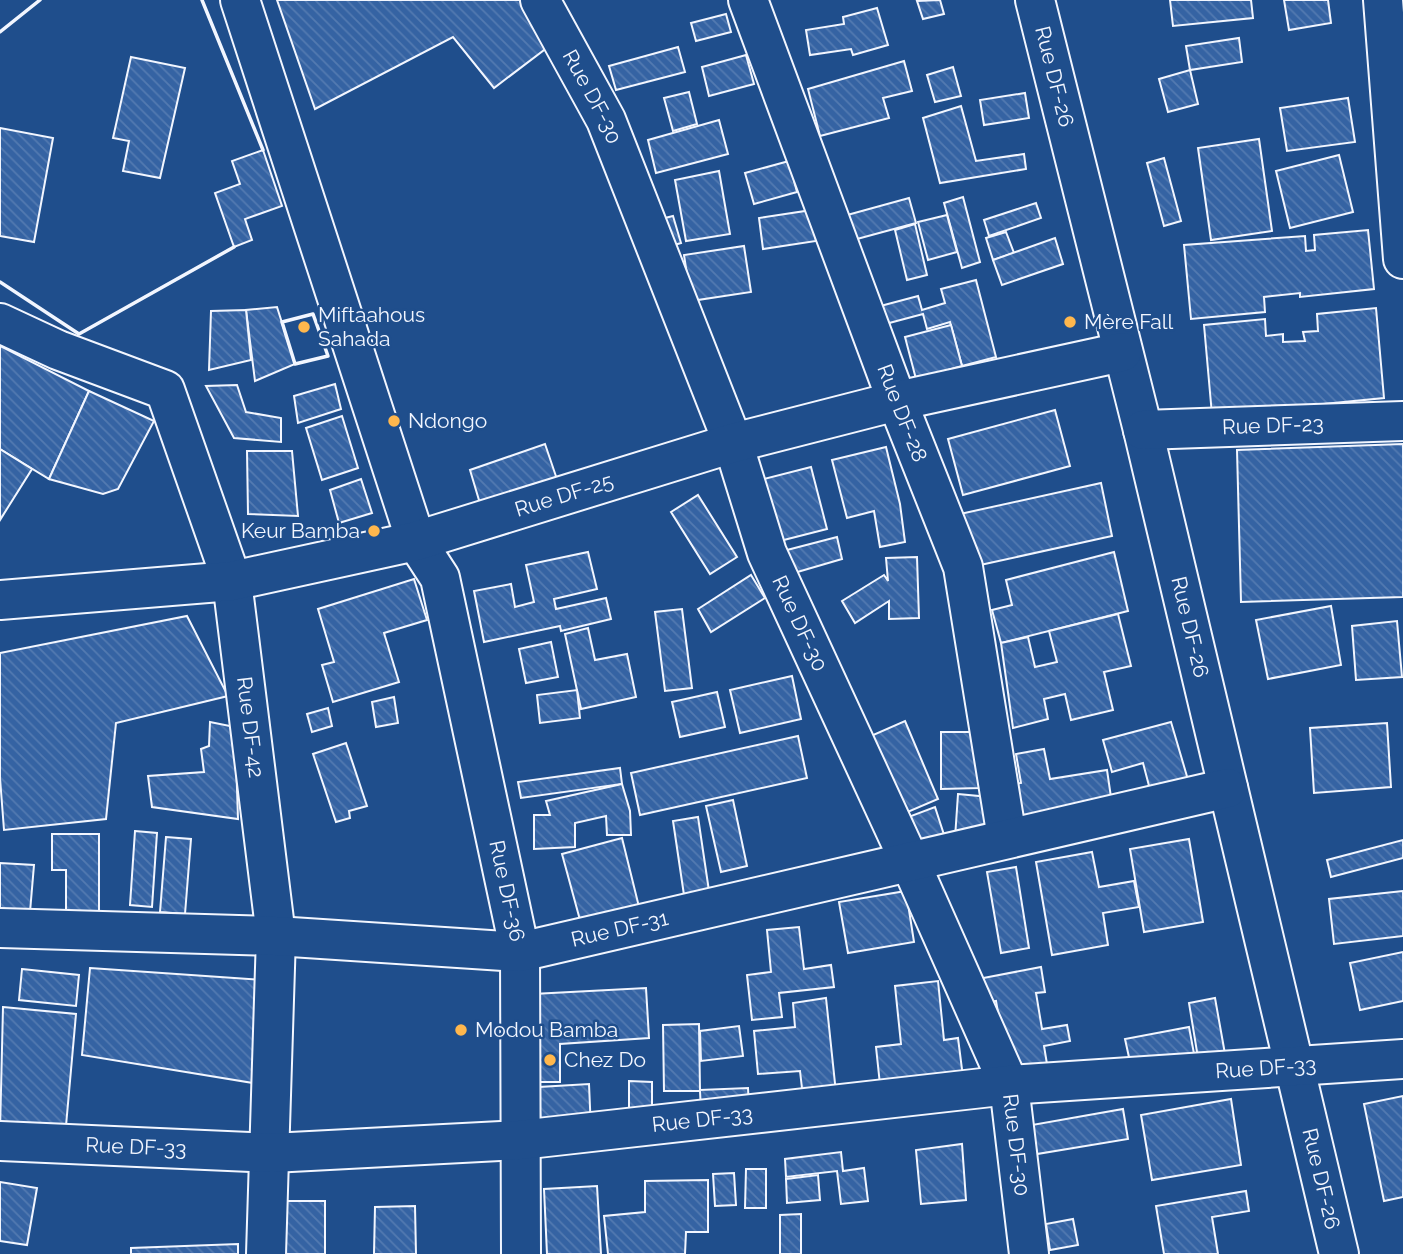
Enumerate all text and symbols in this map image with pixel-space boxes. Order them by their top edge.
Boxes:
street label: Rue DF-26 [1030,23,1079,130]
street label: Rue DF-30 [558,45,627,147]
place label: Miftaahous Sahada [318,302,425,351]
place label: Mère Fall [1084,309,1173,334]
marker: Mère Fall [1062,314,1078,330]
marker: Miftaahous Sahada [296,319,312,335]
street label: Rue DF-28 [872,361,933,466]
place label: Ndongo [408,408,487,433]
street label: Rue DF-23 [1222,411,1324,439]
marker: Ndongo [386,413,402,429]
street label: Rue DF-25 [511,468,616,522]
place label: Keur Bamba [241,518,360,543]
marker: Keur Bamba [366,523,382,539]
street label: Rue DF-30 [767,571,833,675]
street label: Rue DF-26 [1166,574,1214,680]
street label: Rue DF-42 [232,675,269,779]
street label: Rue DF-36 [484,838,530,944]
street label: Rue DF-31 [569,905,671,952]
place label: Modou Bamba [475,1017,618,1042]
marker: Modou Bamba [453,1022,469,1038]
place label: Chez Do [564,1047,646,1072]
marker: Chez Do [542,1052,558,1068]
street label: Rue DF-33 [1214,1052,1317,1083]
street label: Rue DF-30 [998,1092,1035,1197]
street label: Rue DF-33 [650,1101,754,1137]
street label: Rue DF-26 [1297,1126,1346,1232]
street label: Rue DF-33 [85,1132,187,1161]

